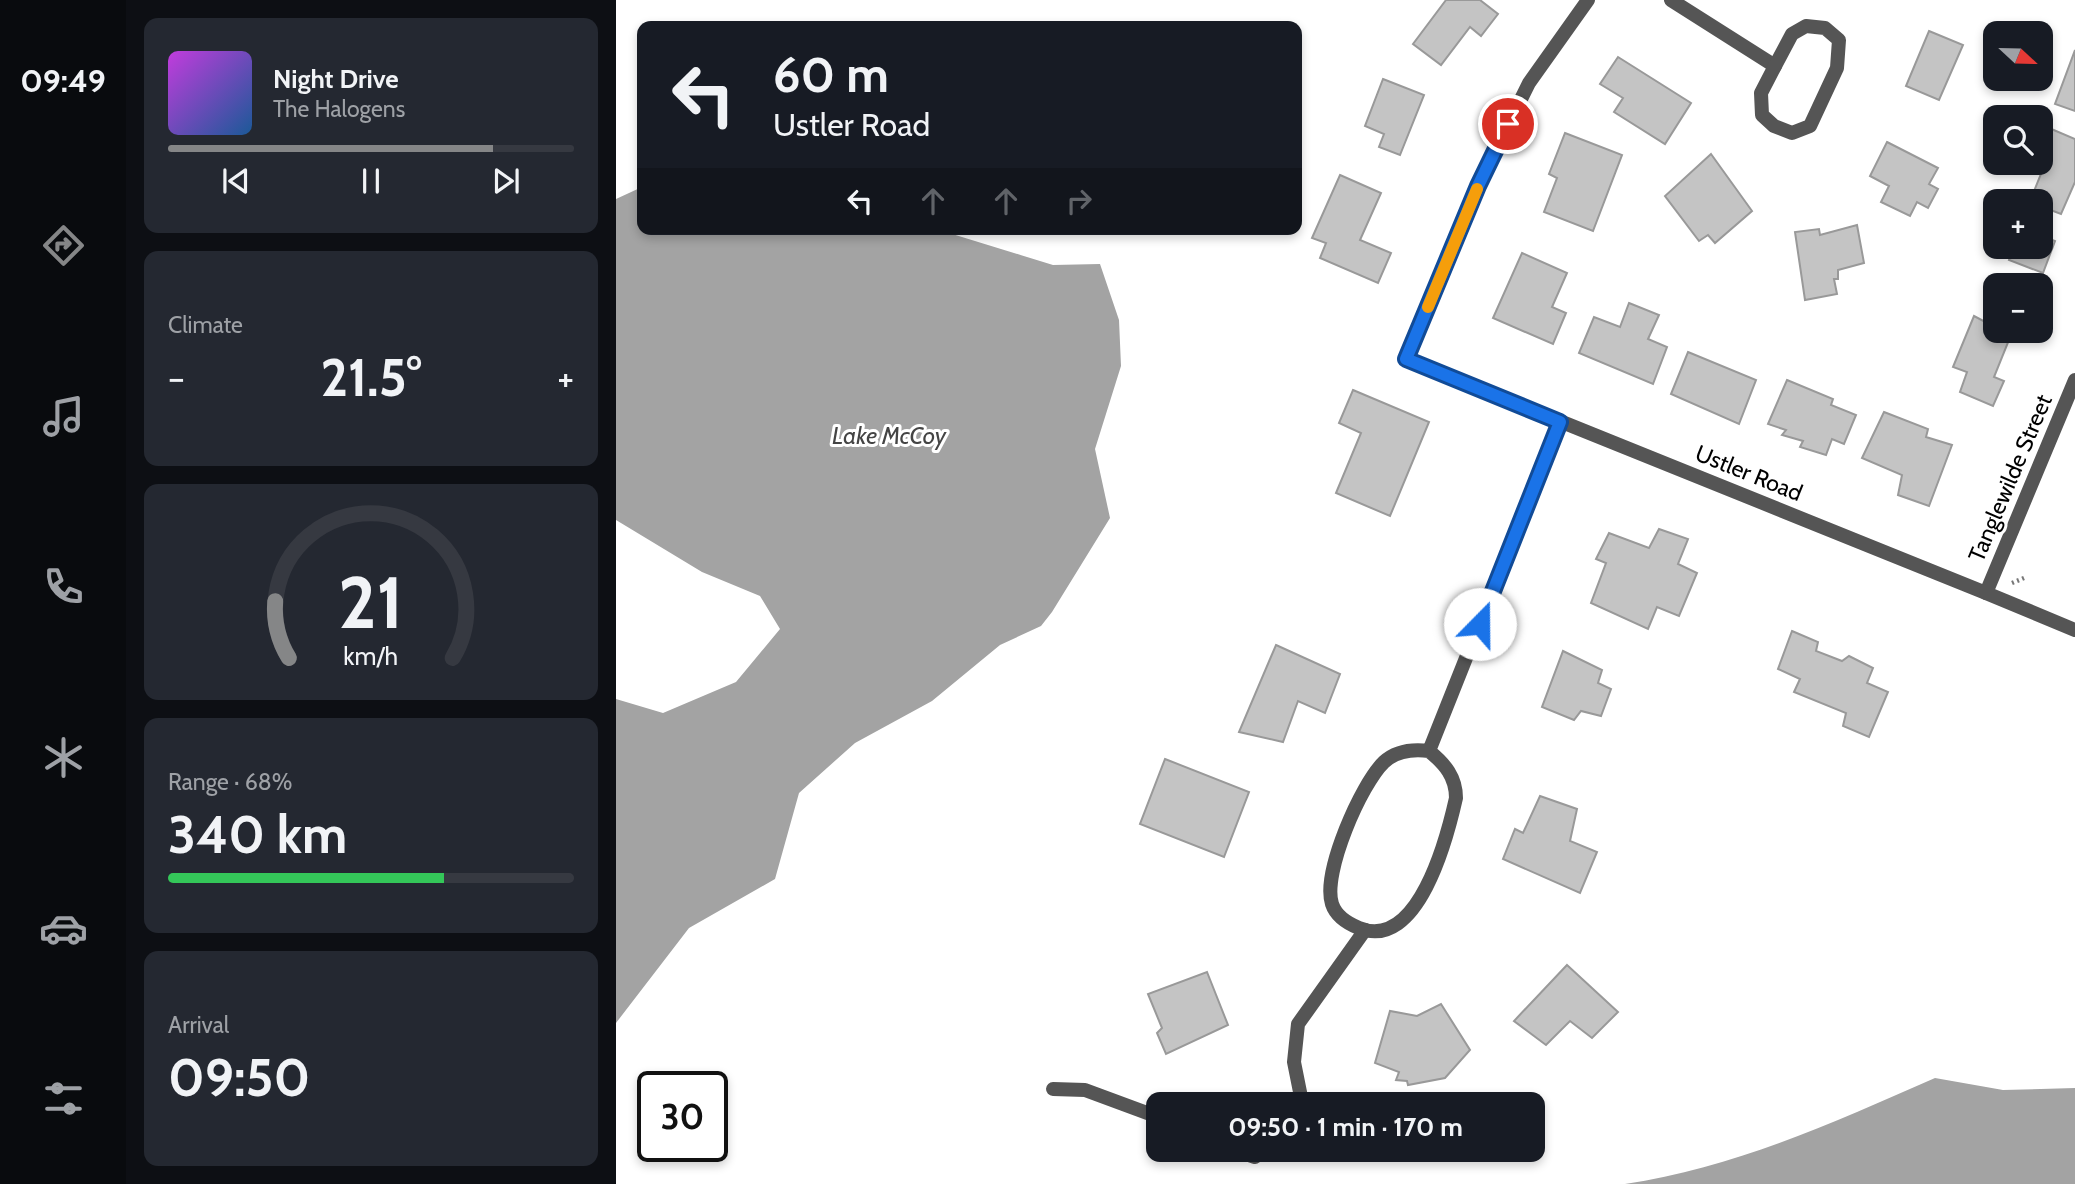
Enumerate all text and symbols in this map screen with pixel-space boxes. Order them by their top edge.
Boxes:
north arrow [1983,21,2053,91]
map controls [1983,21,2053,343]
text: 60 m [773,45,889,104]
icon: left [658,49,749,140]
text: 09:49 [20,61,106,100]
text: Night Drive [273,63,399,95]
pin [1478,94,1538,154]
text: The Halogens [273,95,405,123]
text: Ustler Road [773,105,930,144]
icon: arrive [1489,105,1527,143]
button: search [1983,105,2053,175]
icon: previous [217,162,255,200]
icon: pause [352,162,390,200]
icon: next [487,162,525,200]
icon: left [841,182,879,220]
icon: ahead [914,182,952,220]
icon: ahead [987,182,1025,220]
icon: right [1060,182,1098,220]
button: + [1983,189,2053,259]
icon: directions [39,221,88,270]
button: − [1983,273,2053,343]
text: Climate [168,311,243,339]
text: 21.5° [320,346,422,409]
text: − [168,354,185,401]
text: + [557,354,574,401]
street label: Tanglewilde Street [1962,390,2058,566]
icon: music [39,392,88,441]
water label: Lake McCoy [832,421,947,450]
street label: Ustler Road [1691,439,1807,507]
text: 21 [338,558,404,646]
icon: phone [39,562,88,611]
position arrow [1443,587,1517,661]
text: km/h [344,641,398,671]
icon: climate [39,733,88,782]
text: Range · 68% [168,768,292,796]
text: 340 km [168,803,347,866]
icon: car [39,904,88,953]
text: Arrival [168,1011,229,1039]
text: 09:50 [168,1046,310,1109]
speed limit sign: 30 [637,1071,728,1162]
icon: filters [39,1074,88,1123]
text: 09:50 · 1 min · 170 m [1228,1111,1463,1143]

